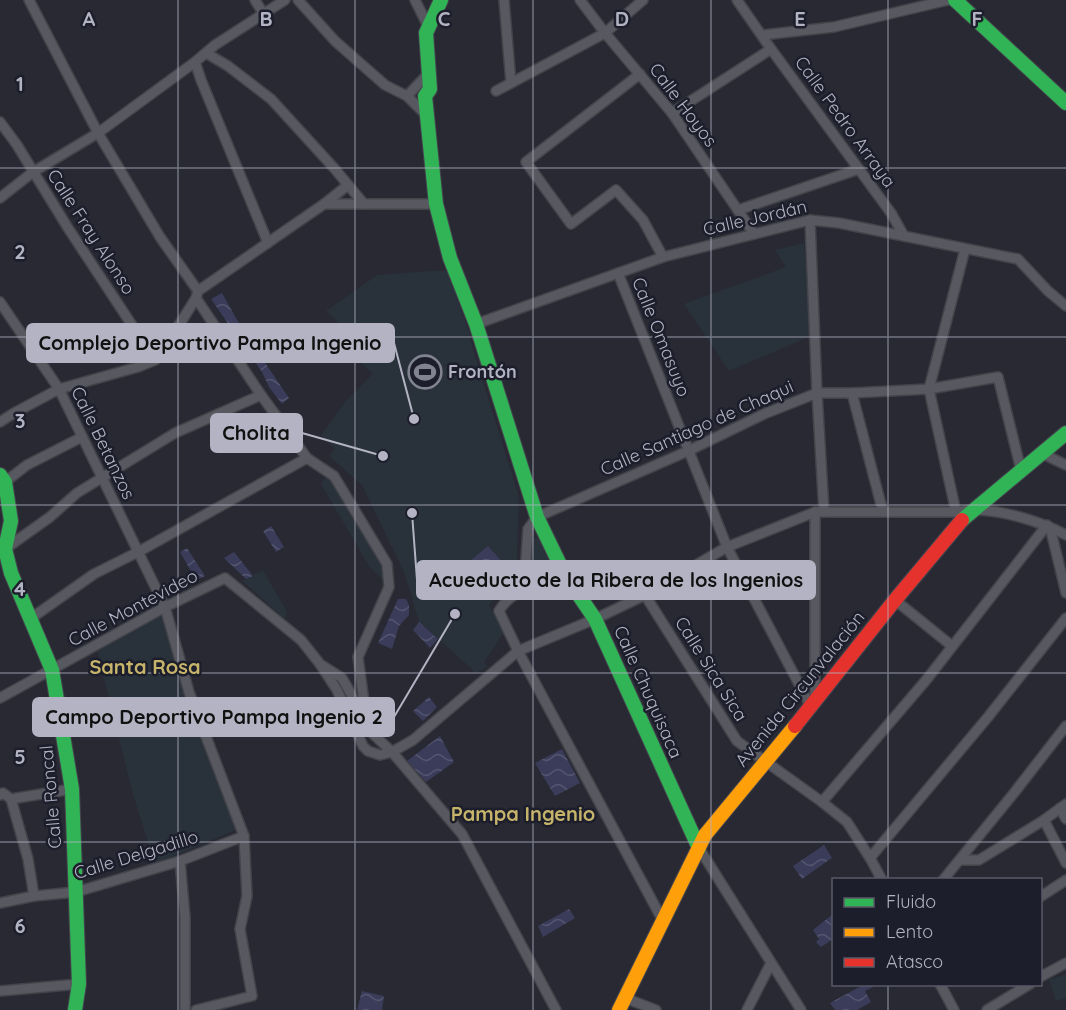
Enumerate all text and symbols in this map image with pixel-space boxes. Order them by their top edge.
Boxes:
text: A [83,6,96,31]
text: B [259,6,273,31]
text: C [438,6,451,31]
text: D [615,6,629,31]
text: E [794,6,806,31]
text: F [971,6,983,31]
street label: Calle Pedro Arraya [790,51,901,192]
street label: Calle Hoyos [644,58,722,151]
text: 1 [16,71,24,96]
street label: Calle Fray Alonso [42,165,141,299]
street label: Calle Jordán [701,194,809,241]
text: 2 [14,239,26,264]
street label: Calle Omasuyo [627,274,696,400]
callout: Complejo Deportivo Pampa Ingenio [27,324,394,362]
text: Complejo Deportivo Pampa Ingenio [38,330,382,355]
sports icon: Frontón [407,354,443,390]
place label: Frontón [448,360,517,383]
street label: Calle Santiago de Chaqui [597,375,797,480]
street label: Calle Betanzos [66,383,141,503]
text: 3 [15,408,25,433]
callout: Cholita [211,414,302,452]
text: Cholita [222,420,290,445]
callout: Acueducto de la Ribera de los Ingenios [417,561,815,599]
street label: Calle Montevideo [64,564,201,651]
text: Acueducto de la Ribera de los Ingenios [429,567,803,592]
text: 4 [14,576,26,601]
street label: Avenida Circunvalación [730,606,869,771]
street label: Calle Sica Sica [670,612,753,725]
street label: Calle Chuquisaca [609,622,688,762]
district label: Santa Rosa [89,654,201,679]
callout: Campo Deportivo Pampa Ingenio 2 [33,698,394,736]
text: Campo Deportivo Pampa Ingenio 2 [45,704,383,729]
text: 5 [14,744,26,769]
street label: Calle Roncal [35,745,66,850]
district label: Pampa Ingenio [451,801,595,826]
street label: Calle Delgadillo [71,825,201,884]
legend [832,878,1042,986]
text: Fluido [886,890,936,913]
text: 6 [14,913,26,938]
text: Lento [886,920,933,943]
text: Atasco [886,950,943,973]

